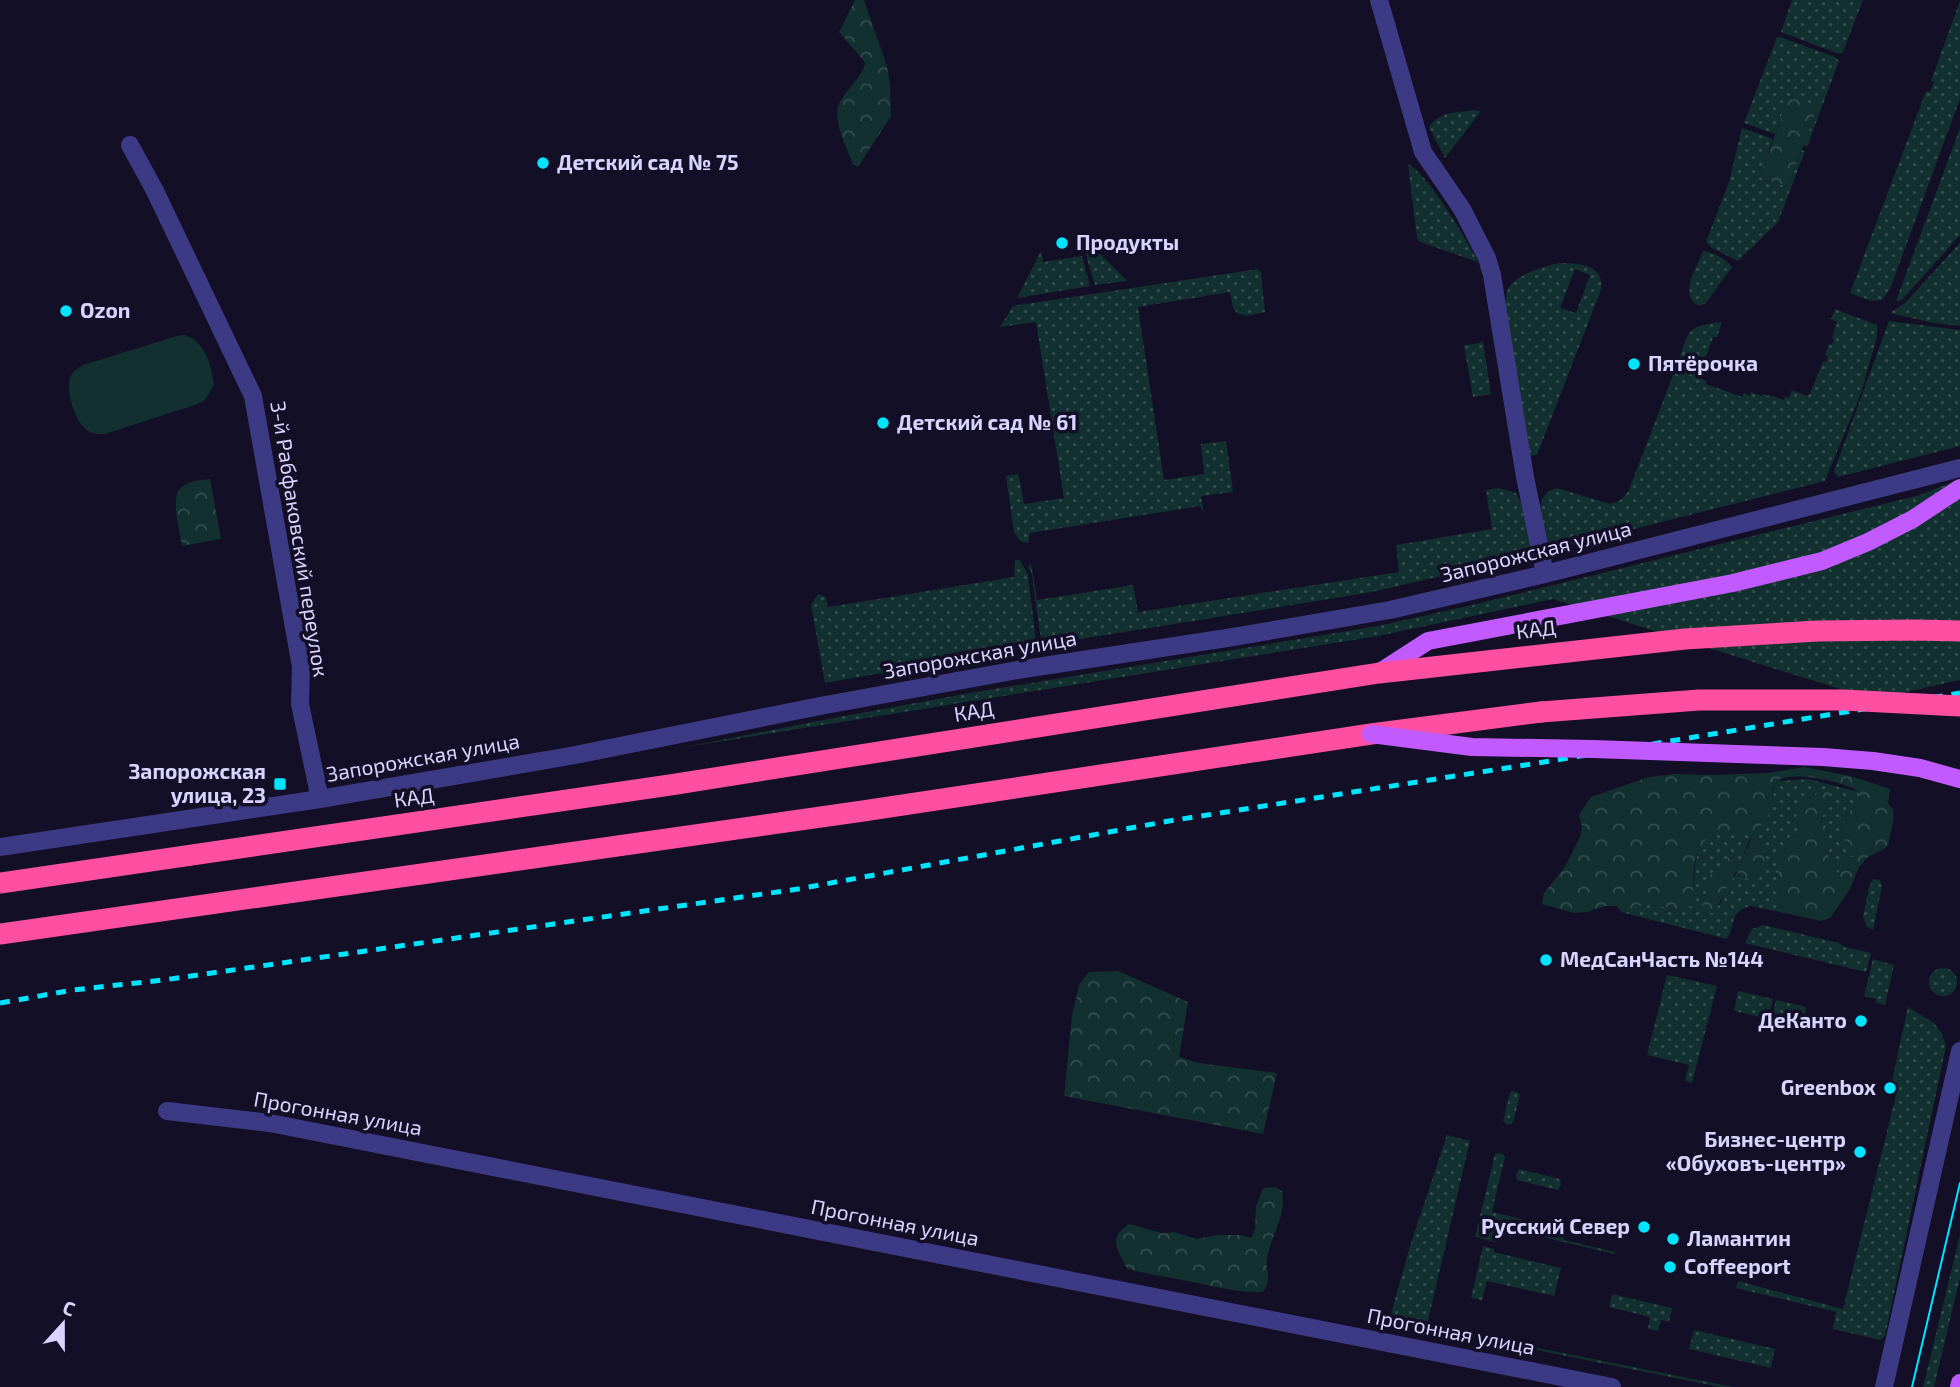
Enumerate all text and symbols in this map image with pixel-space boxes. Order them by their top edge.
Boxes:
place label: Детский сад № 75 [557,149,739,174]
marker: Детский сад № 75 [535,155,551,171]
place label: Продукты [1076,229,1179,254]
marker: Продукты [1054,235,1070,251]
place label: Ozon [80,297,130,322]
marker: Ozon [58,303,74,319]
place label: Пятёрочка [1648,350,1758,375]
marker: Пятёрочка [1626,356,1642,372]
street label: 3-й Рабфаковский переулок [265,399,335,679]
place label: Детский сад № 61 [897,409,1077,434]
marker: Детский сад № 61 [875,415,891,431]
street label: Запорожская улица [1438,515,1634,587]
street label: КАД [1514,614,1557,643]
street label: Запорожская улица [881,624,1078,684]
street label: КАД [952,695,996,726]
street label: Запорожская улица [324,727,521,787]
place label: Запорожская улица, 23 [128,758,266,807]
marker: Запорожская улица, 23 [272,776,288,792]
street label: КАД [392,781,435,812]
place label: МедСанЧасть №144 [1560,946,1764,971]
marker: МедСанЧасть №144 [1538,952,1554,968]
place label: ДеКанто [1758,1007,1847,1032]
marker: ДеКанто [1853,1013,1869,1029]
place label: Greenbox [1781,1074,1876,1099]
marker: Greenbox [1882,1080,1898,1096]
street label: Прогонная улица [252,1085,424,1141]
place label: Бизнес-центр «Обуховъ-центр» [1666,1126,1846,1175]
marker: Бизнес-центр «Обуховъ-центр» [1852,1144,1868,1160]
street label: Прогонная улица [809,1193,981,1251]
place label: Русский Cевер [1481,1213,1630,1238]
marker: Русский Cевер [1636,1219,1652,1235]
place label: Ламантин [1687,1225,1791,1250]
marker: Ламантин [1665,1231,1681,1247]
place label: Coffeeport [1684,1253,1791,1278]
marker: Coffeeport [1662,1259,1678,1275]
north arrow [28,1289,98,1359]
text: С [60,1295,79,1320]
street label: Прогонная улица [1365,1302,1537,1360]

